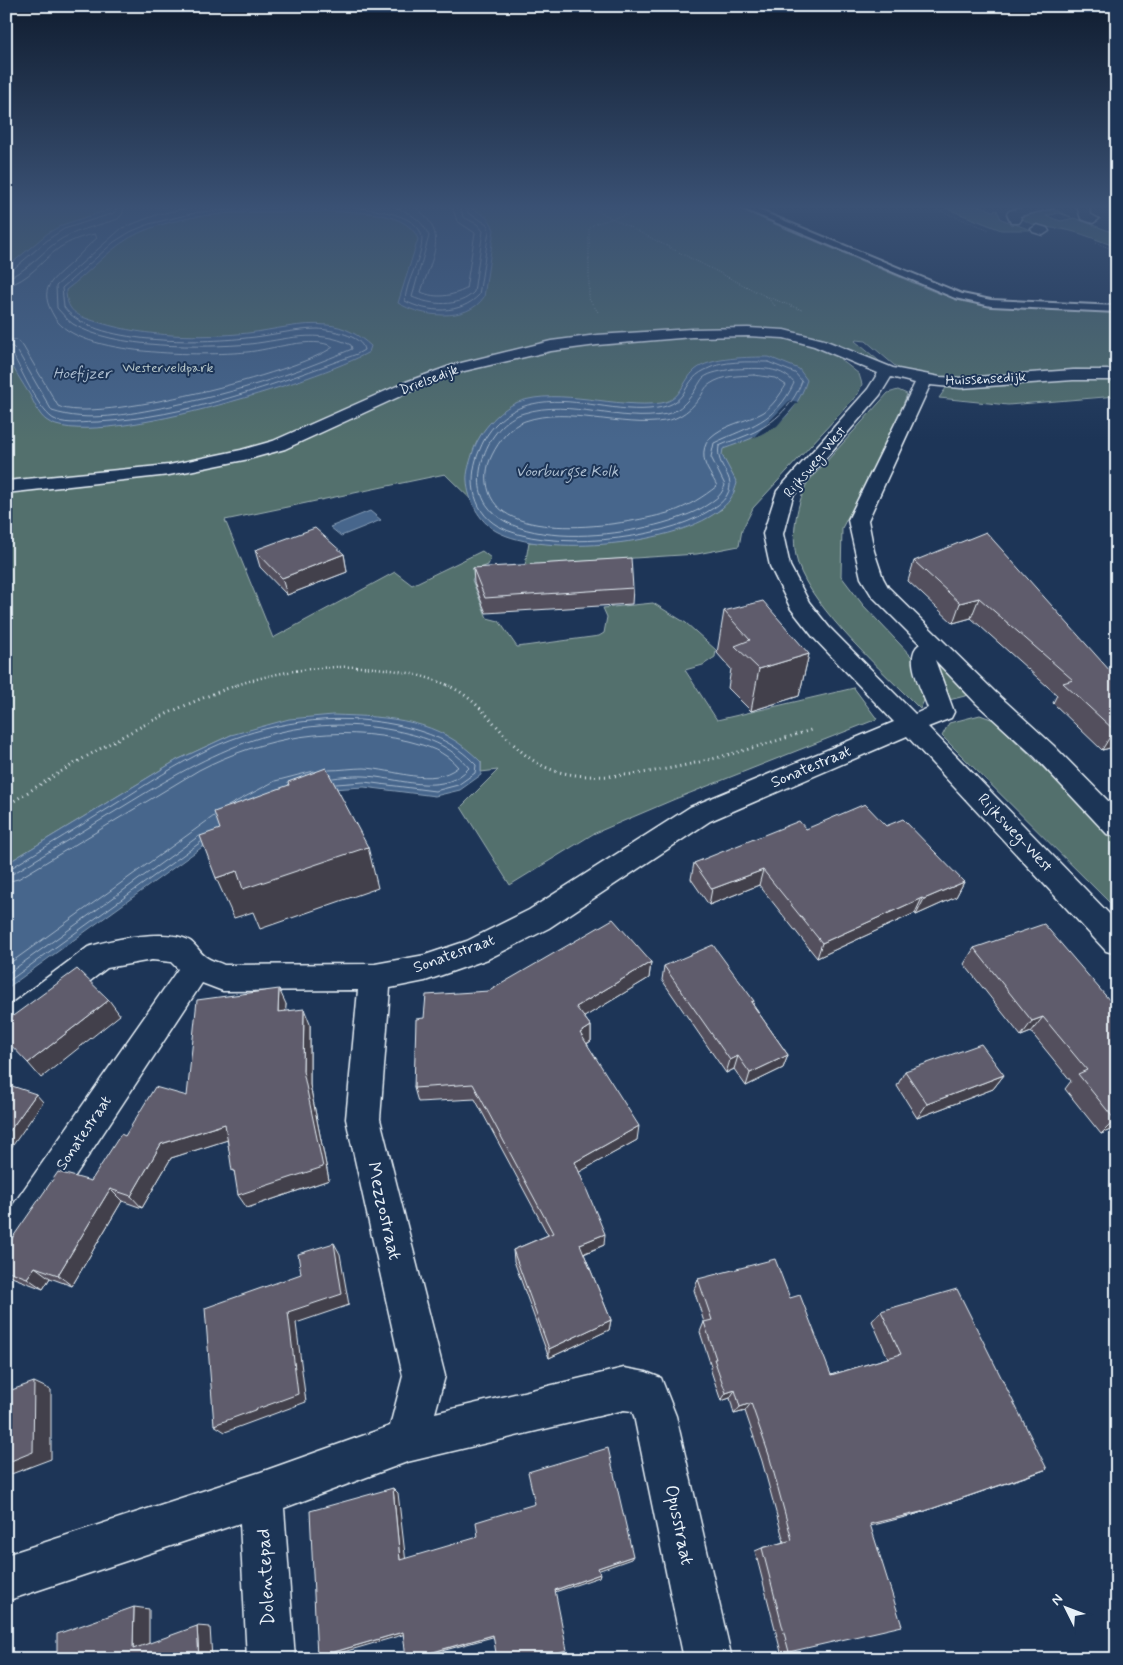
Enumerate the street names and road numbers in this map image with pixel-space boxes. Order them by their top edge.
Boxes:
street label: Drielsedijk [397,361,461,399]
street label: Huissensedijk [945,368,1027,390]
street label: Rijksweg-West [780,422,851,502]
street label: Sonatestraat [768,741,854,793]
street label: Rijksweg-West [972,789,1057,878]
street label: Sonatestraat [410,930,498,978]
street label: Sonatestraat [51,1092,117,1174]
street label: Mezzostraat [361,1159,407,1263]
street label: Opusstraat [658,1483,700,1567]
street label: Dolentepad [251,1528,281,1626]

